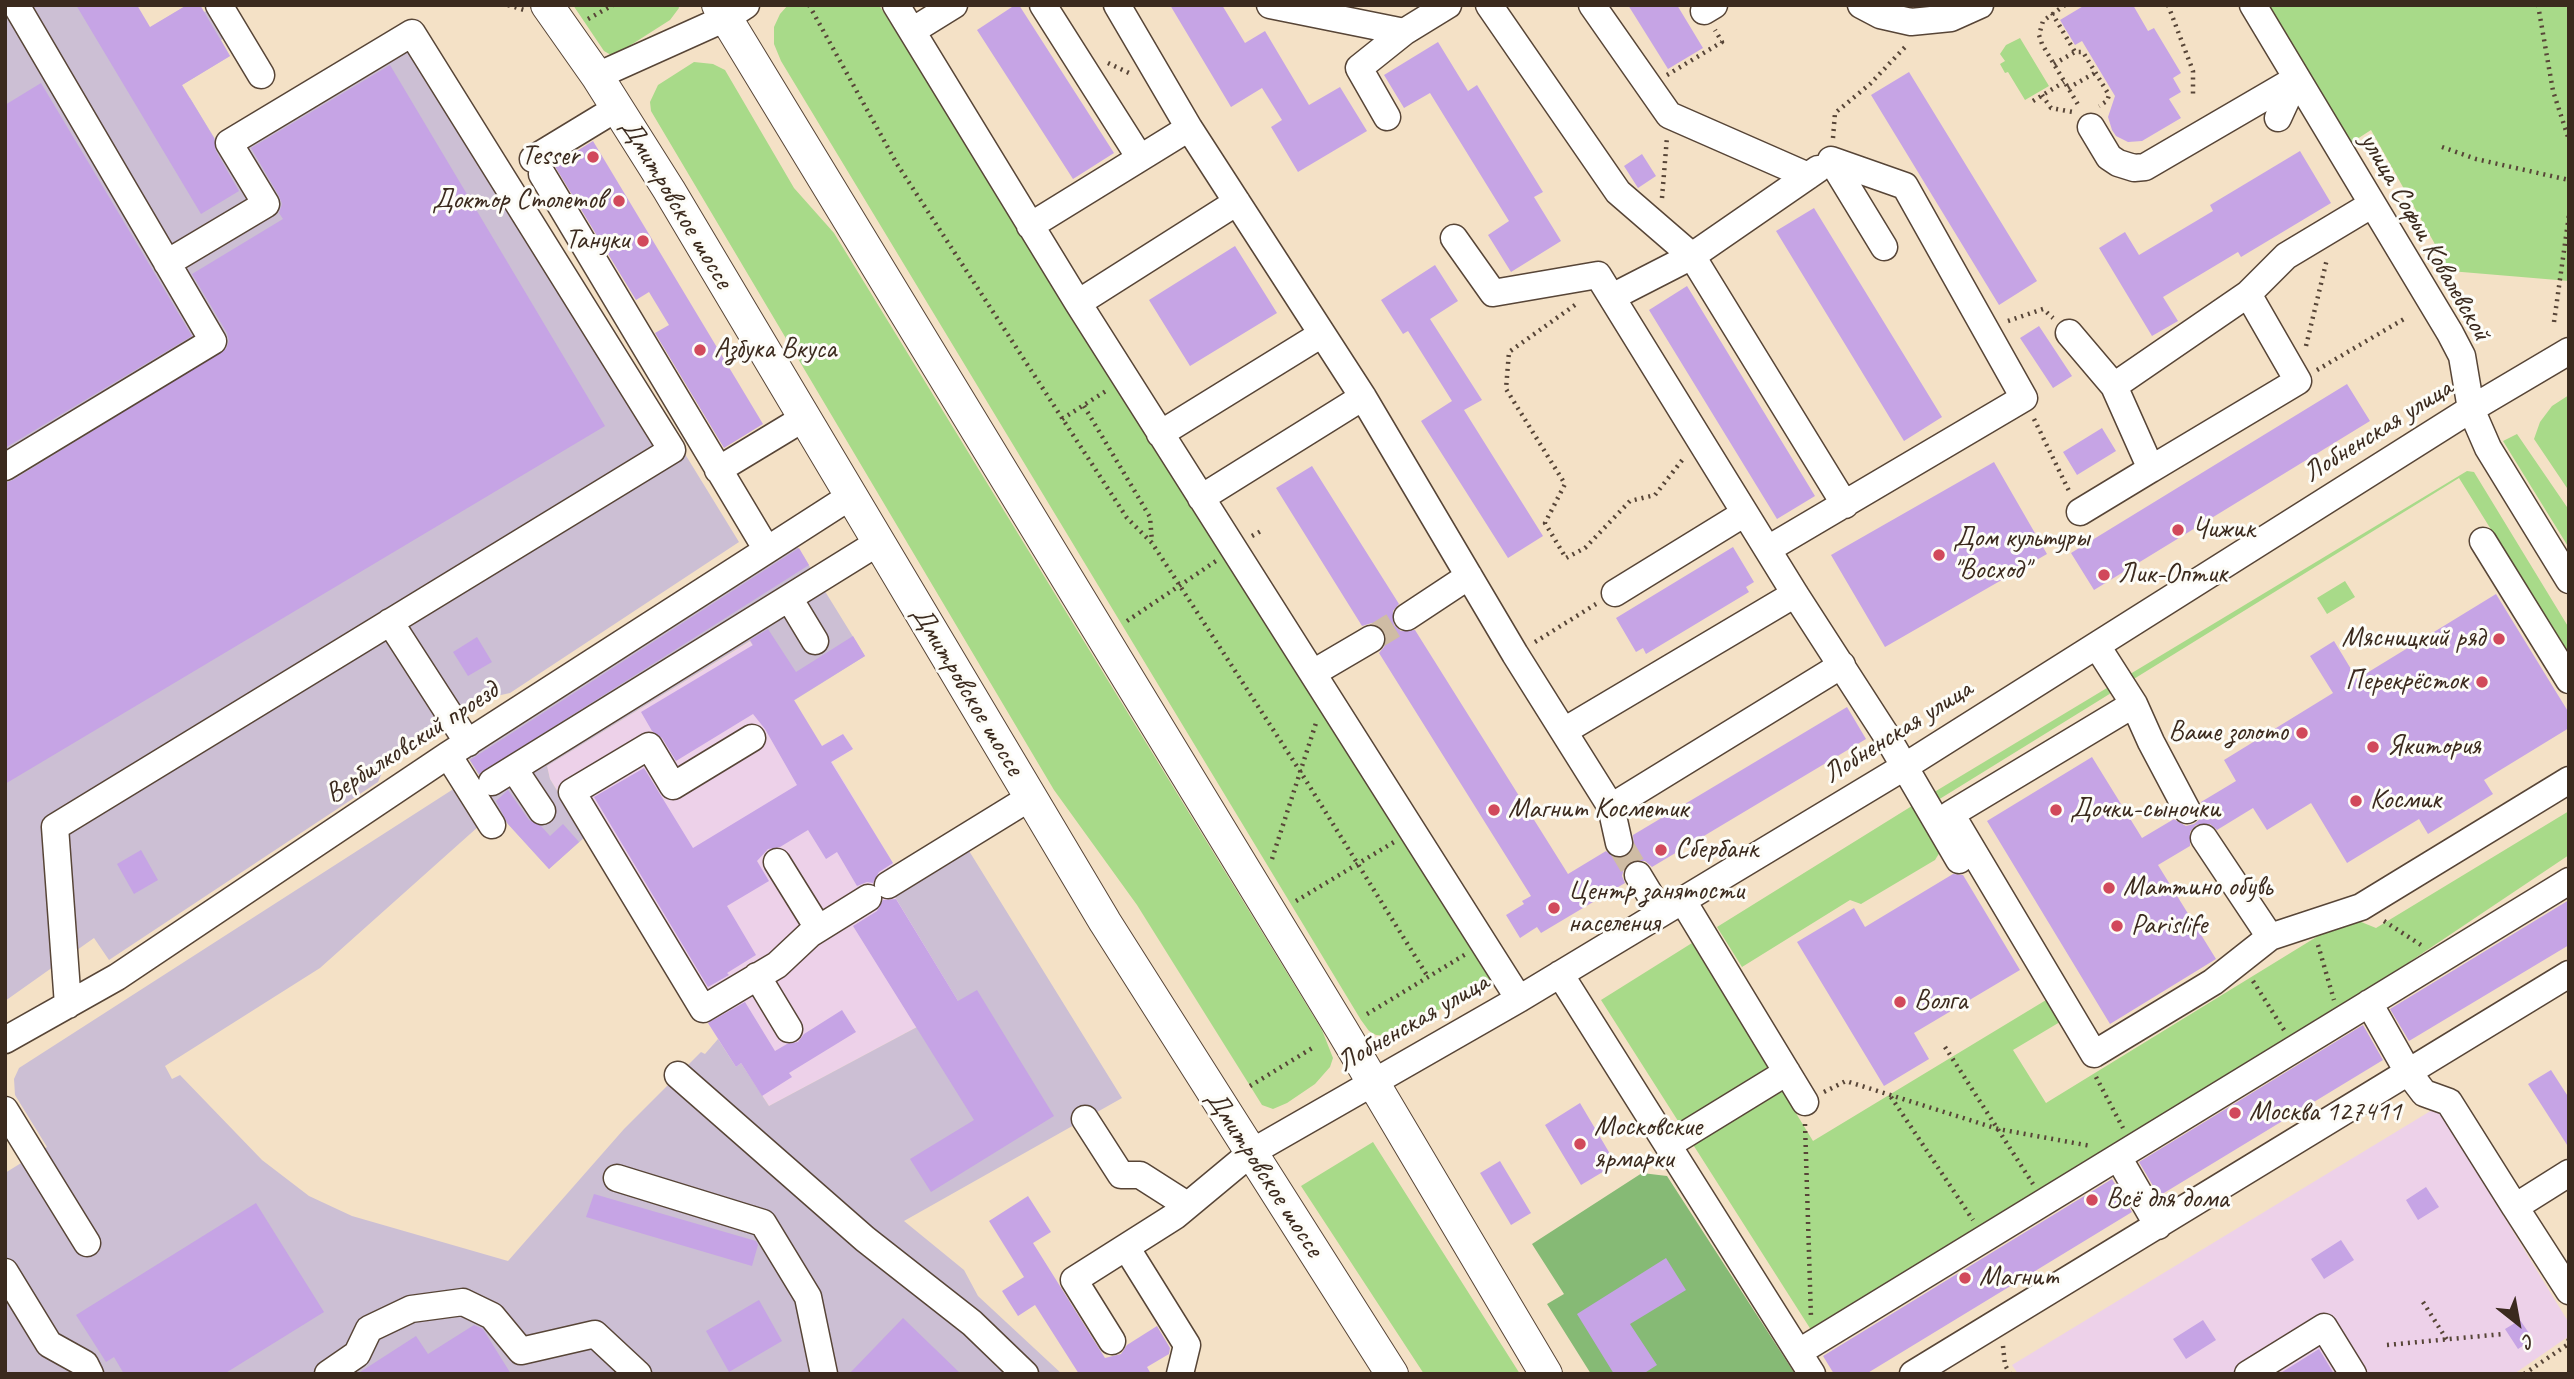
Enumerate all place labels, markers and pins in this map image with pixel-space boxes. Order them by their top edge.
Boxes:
place label: Tesser [521,140,579,174]
marker: Tesser [585,149,601,165]
place label: Доктор Столетов [432,184,605,218]
marker: Доктор Столетов [611,193,627,209]
place label: Тануки [565,224,629,258]
marker: Тануки [635,233,651,249]
place label: Азбука Вкуса [714,333,836,367]
marker: Азбука Вкуса [692,342,708,358]
place label: Чижик [2192,513,2255,547]
place label: Дом культуры "Восход" [1953,522,2089,588]
marker: Чижик [2170,522,2186,538]
marker: Дом культуры "Восход" [1931,547,1947,563]
place label: Лик-Оптик [2118,558,2227,592]
marker: Лик-Оптик [2096,567,2112,583]
place label: Мясницкий ряд [2341,622,2485,656]
marker: Мясницкий ряд [2491,631,2507,647]
place label: Перекрёсток [2345,665,2468,699]
marker: Перекрёсток [2474,674,2490,690]
place label: Ваше золото [2169,716,2288,750]
marker: Ваше золото [2294,725,2310,741]
place label: Якитория [2387,730,2481,764]
marker: Якитория [2365,739,2381,755]
place label: Космик [2370,784,2441,818]
place label: Магнит Косметик [1508,793,1688,827]
place label: Дочки-сыночки [2070,793,2220,827]
marker: Космик [2348,793,2364,809]
marker: Магнит Косметик [1486,802,1502,818]
marker: Дочки-сыночки [2048,802,2064,818]
place label: Сбербанк [1675,833,1758,867]
marker: Сбербанк [1653,842,1669,858]
place label: Маттино обувь [2123,871,2272,905]
place label: Центр занятости населения [1568,875,1744,941]
marker: Маттино обувь [2101,880,2117,896]
marker: Центр занятости населения [1546,900,1562,916]
place label: Parislife [2131,909,2207,943]
marker: Parislife [2109,918,2125,934]
place label: Волга [1914,985,1967,1019]
marker: Волга [1892,994,1908,1010]
place label: Москва 127411 [2249,1096,2401,1130]
marker: Москва 127411 [2227,1105,2243,1121]
place label: Московские ярмарки [1594,1111,1702,1177]
marker: Московские ярмарки [1572,1136,1588,1152]
place label: Всё для дома [2106,1183,2229,1217]
marker: Всё для дома [2084,1192,2100,1208]
place label: Магнит [1979,1261,2059,1295]
marker: Магнит [1957,1270,1973,1286]

